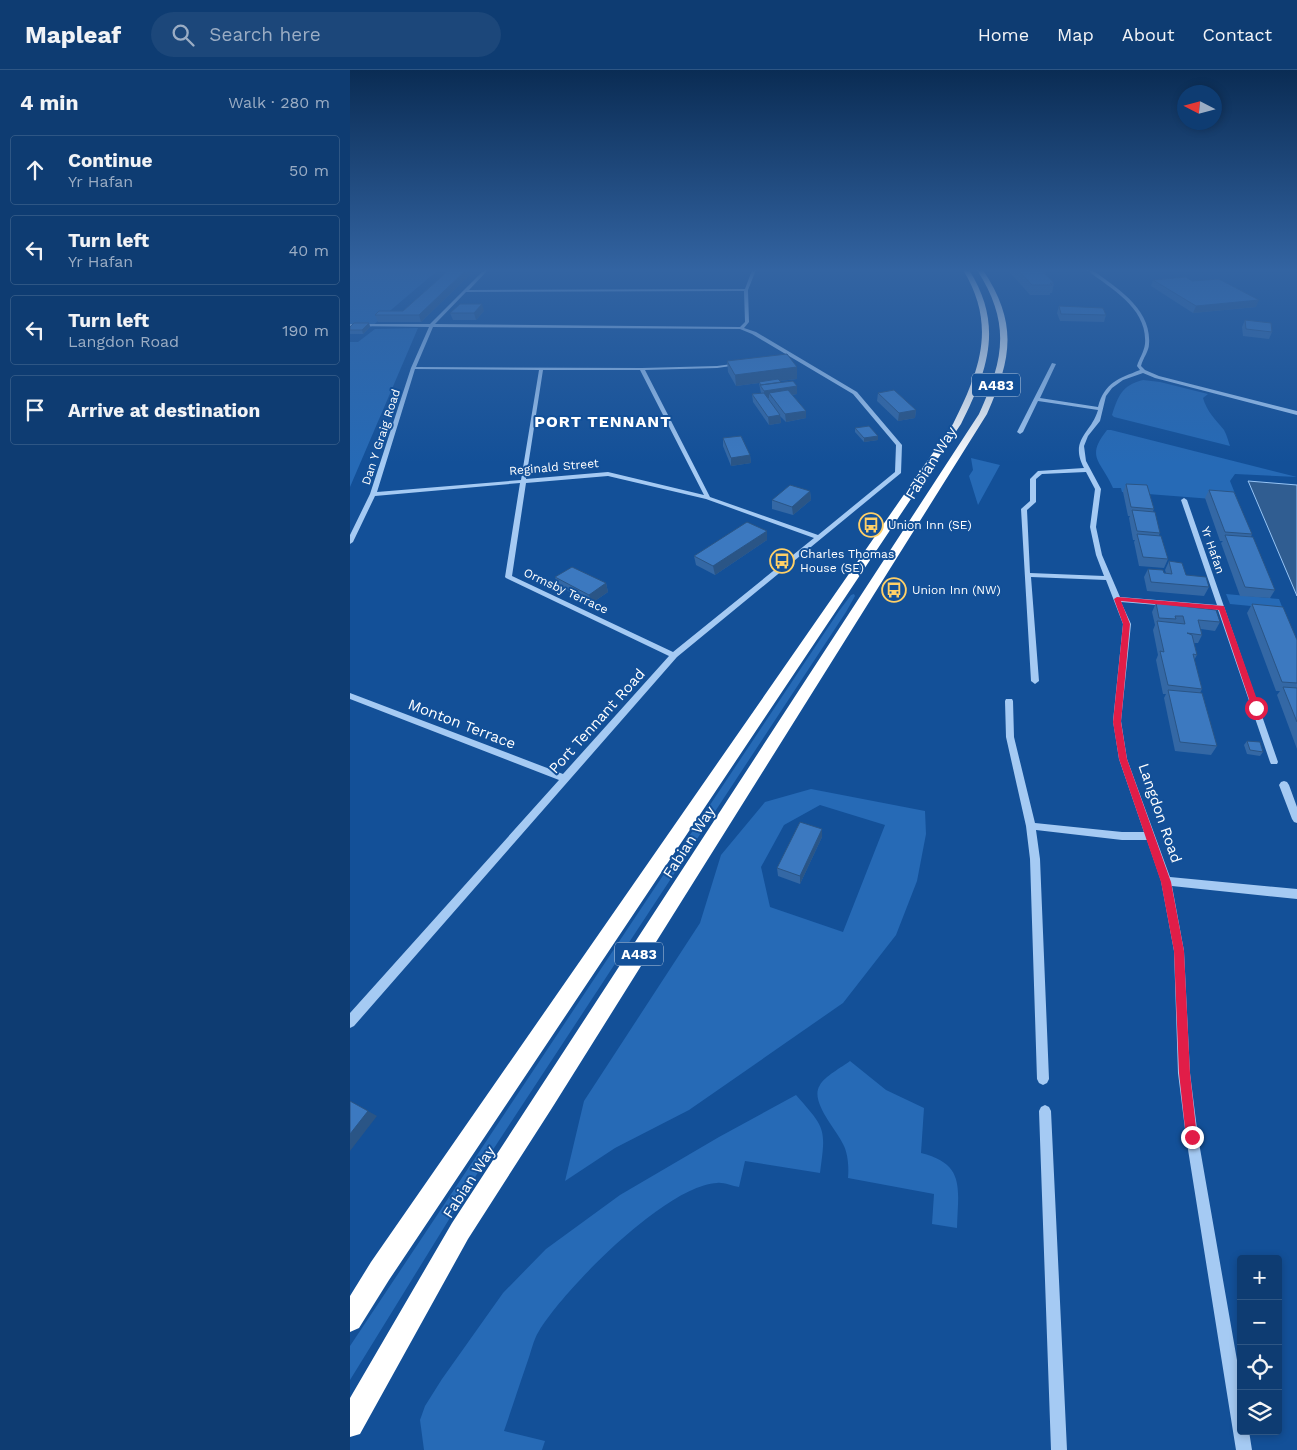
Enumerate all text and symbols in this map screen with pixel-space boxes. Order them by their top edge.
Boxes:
search box [151,12,501,57]
text: Mapleaf [25,21,121,49]
icon: search [169,21,197,49]
text: Search here [209,23,321,46]
text: Home [978,24,1029,45]
text: Map [1057,24,1094,45]
text: About [1122,24,1174,45]
text: Contact [1202,24,1272,45]
north arrow [1177,85,1222,130]
text: 4 min [20,90,78,115]
text: Walk · 280 m [228,93,330,112]
text: Continue [68,149,152,172]
icon: ahead [21,156,49,184]
text: 50 m [289,161,329,180]
text: Yr Hafan [68,172,133,191]
text: Turn left [68,229,149,252]
icon: left [21,236,49,264]
text: 40 m [289,241,329,260]
text: Yr Hafan [68,252,133,271]
text: Turn left [68,309,149,332]
icon: left [21,316,49,344]
text: 190 m [282,321,329,340]
text: Langdon Road [68,332,179,351]
road number: A483 [972,374,1020,396]
street label: Dan Y Graig Road [359,387,403,487]
icon: arrive [21,396,49,424]
text: Arrive at destination [68,399,260,422]
district label: PORT TENNANT [534,412,672,431]
street label: Fabian Way [902,423,961,503]
street label: Reginald Street [509,456,599,478]
bus stop icon: Union Inn (SE) [858,512,884,538]
place label: Union Inn (SE) [888,518,972,532]
street label: Yr Hafan [1198,525,1228,575]
place label: Charles Thomas House (SE) [800,547,894,575]
bus stop icon: Charles Thomas House (SE) [769,548,795,574]
street label: Ormsby Terrace [522,565,610,617]
bus stop icon: Union Inn (NW) [881,577,907,603]
place label: Union Inn (NW) [912,583,1001,597]
street label: Port Tennant Road [545,665,649,777]
street label: Monton Terrace [406,695,518,753]
route start [1245,697,1268,720]
street label: Langdon Road [1135,761,1185,865]
street label: Fabian Way [659,802,719,881]
road number: A483 [615,942,663,966]
route end [1181,1126,1204,1149]
street label: Fabian Way [439,1142,499,1221]
map controls [1237,1255,1282,1435]
button: + [1237,1255,1282,1300]
button: − [1237,1300,1282,1345]
button: locate [1237,1345,1282,1390]
button: layers [1237,1390,1282,1435]

